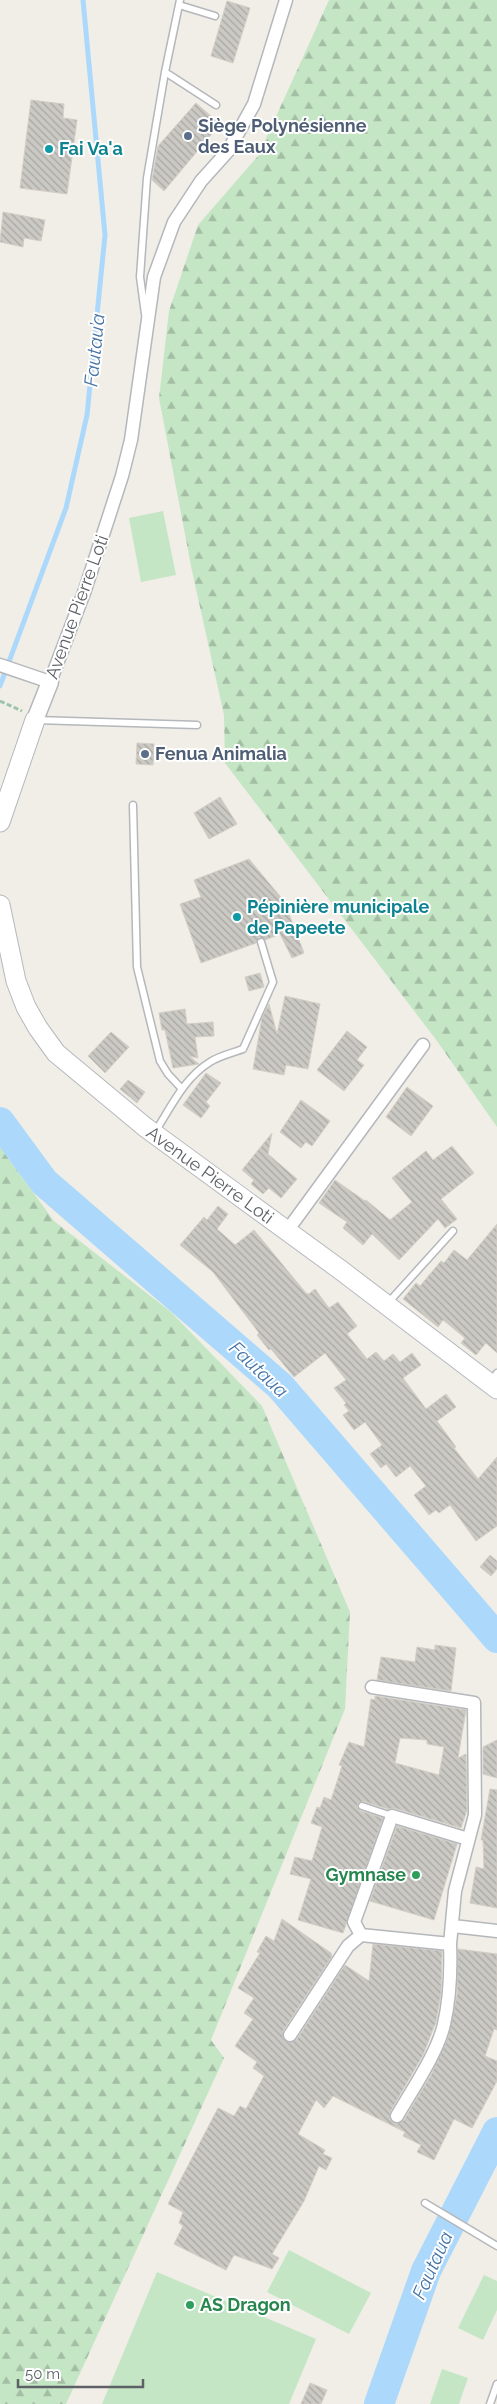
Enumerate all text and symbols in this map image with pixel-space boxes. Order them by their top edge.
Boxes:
place label: Siège Polynésienne des Eaux [198,115,367,157]
marker: Siège Polynésienne des Eaux [182,130,194,142]
place label: Fai Va'a [59,138,123,159]
marker: Fai Va'a [43,143,55,155]
water label: Fautau’a [79,312,109,388]
street label: Avenue Pierre Loti [41,532,112,682]
place label: Fenua Animalia [155,743,287,764]
marker: Fenua Animalia [139,748,151,760]
place label: Pépinière municipale de Papeete [247,896,430,938]
marker: Pépinière municipale de Papeete [231,911,243,923]
street label: Avenue Pierre Loti [143,1121,278,1228]
water label: Fautaua [225,1336,293,1402]
place label: Gymnase [326,1864,406,1885]
marker: Gymnase [410,1869,422,1881]
water label: Fautaua [407,2228,457,2302]
place label: AS Dragon [200,2294,291,2315]
marker: AS Dragon [184,2299,196,2311]
scale bar [18,2356,142,2388]
text: 50 m [25,2365,60,2383]

